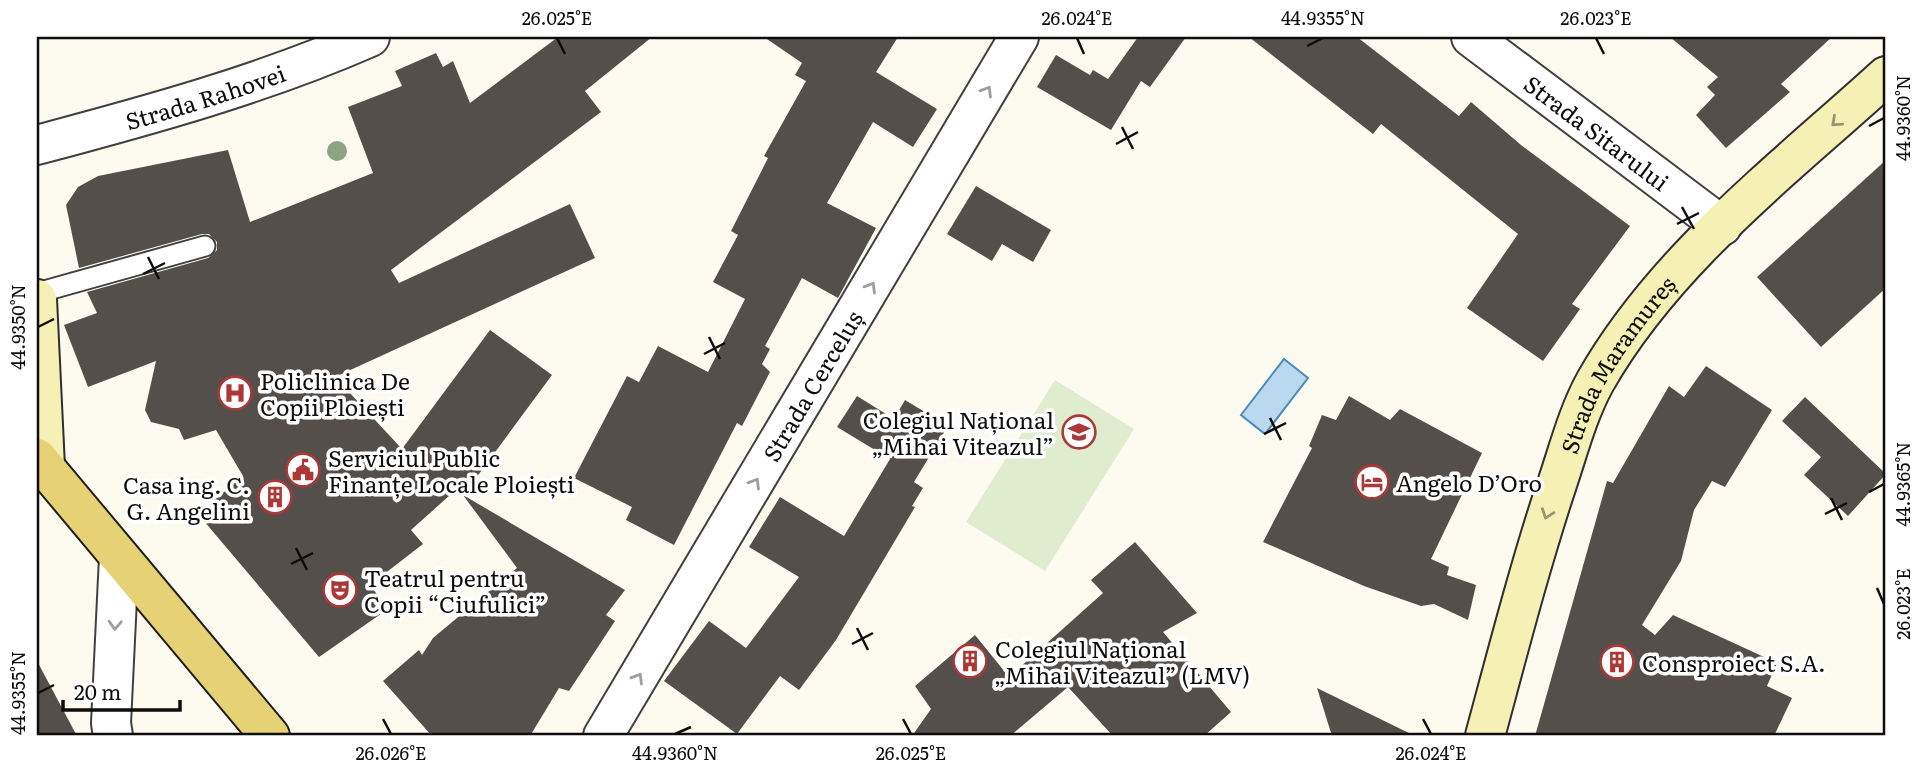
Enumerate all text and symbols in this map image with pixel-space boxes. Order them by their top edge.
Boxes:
text: 26.025°E [522,4,592,31]
text: 26.024°E [1041,4,1113,31]
text: 44.9355°N [1281,4,1365,31]
text: 26.023°E [1560,4,1632,31]
street label: Strada Rahovei [121,55,290,137]
street label: Strada Sitarului [1518,66,1677,198]
text: 44.9360°N [1889,75,1916,161]
one-way arrow [979,86,992,99]
one-way arrow [1831,114,1844,126]
street label: Strada Maramureș [1551,268,1683,458]
one-way arrow [863,281,876,294]
text: 44.9350°N [4,284,31,370]
street label: Strada Cerceluș [753,303,870,467]
place label: Policlinica De Copii Ploiești [260,363,410,423]
hospital icon: Policlinica De Copii Ploiești [216,374,254,412]
place label: Colegiul Național „Mihai Viteazul” [863,402,1054,462]
school or university icon: Colegiul Național „Mihai Viteazul” [1060,413,1098,451]
place label: Serviciul Public Finanțe Locale Ploiești [328,440,575,500]
text: 44.9365°N [1889,442,1916,526]
public building icon: Serviciul Public Finanțe Locale Ploiești [284,451,322,489]
hotel icon: Angelo D’Oro [1353,463,1391,501]
place label: Angelo D’Oro [1396,465,1542,499]
place label: Casa ing. C. G. Angelini [123,467,250,527]
one-way arrow [747,477,760,490]
building icon: Casa ing. C. G. Angelini [256,478,294,516]
one-way arrow [1541,508,1555,520]
place label: Teatrul pentru Copii “Ciufulici” [364,560,546,620]
text: 26.023°E [1889,568,1916,640]
theatre icon: Teatrul pentru Copii “Ciufulici” [321,571,359,609]
one-way arrow [108,619,123,630]
place label: Colegiul Național „Mihai Viteazul” (LMV) [995,631,1250,691]
building icon: Colegiul Național „Mihai Viteazul” (LMV) [951,642,989,680]
building icon: Consproiect S.A. [1598,643,1636,681]
place label: Consproiect S.A. [1642,645,1826,679]
text: 44.9355°N [4,651,31,735]
scale bar [63,668,180,712]
one-way arrow [630,672,643,685]
text: 20 m [74,675,121,706]
text: 26.026°E [355,739,427,766]
text: 44.9360°N [632,739,718,766]
text: 26.025°E [876,739,946,766]
text: 26.024°E [1395,739,1467,766]

